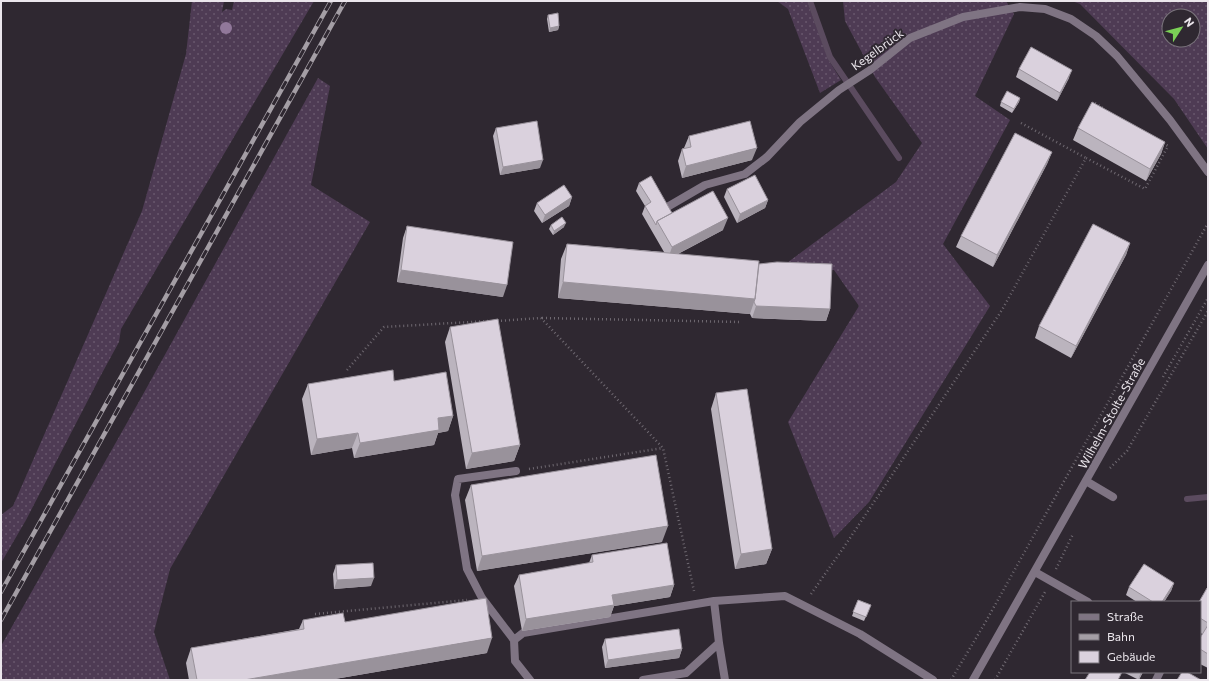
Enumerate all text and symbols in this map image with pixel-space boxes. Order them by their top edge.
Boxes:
north arrow [1161,8,1201,48]
text: N [1182,15,1197,29]
street label: Kegelbrück [848,25,906,73]
street label: Wilhelm-Stolte-Straße [1075,355,1147,471]
legend [1071,601,1201,673]
text: Straße [1107,609,1143,623]
text: Bahn [1107,629,1135,643]
text: Gebäude [1107,649,1155,663]

